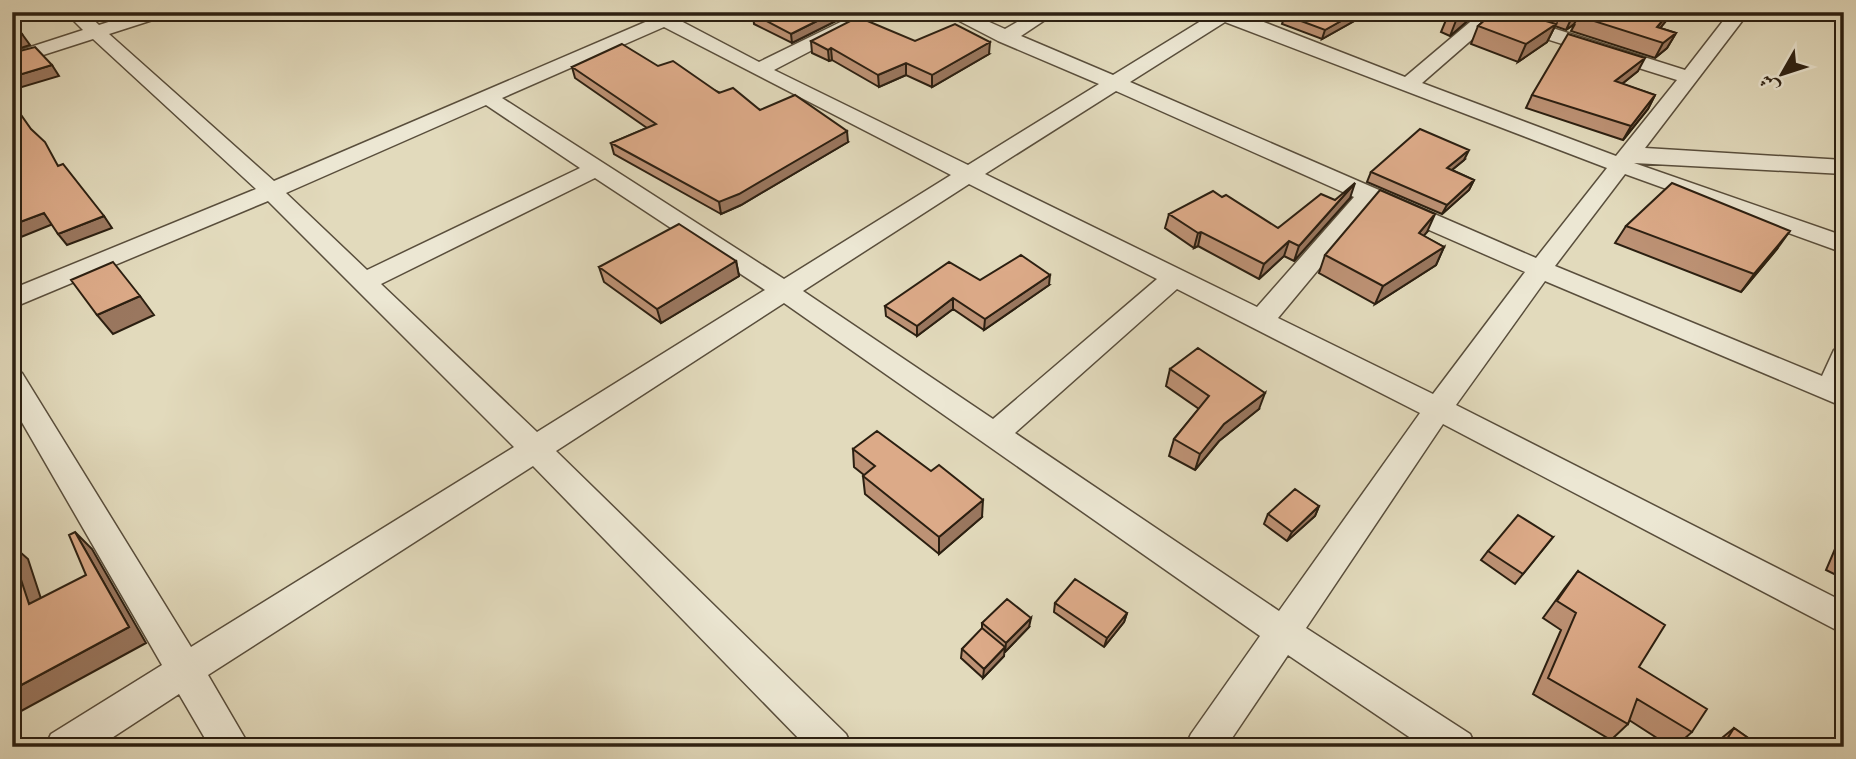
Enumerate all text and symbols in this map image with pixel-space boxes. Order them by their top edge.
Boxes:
north arrow [1748,38,1818,108]
text: ش [1754,70,1784,99]

